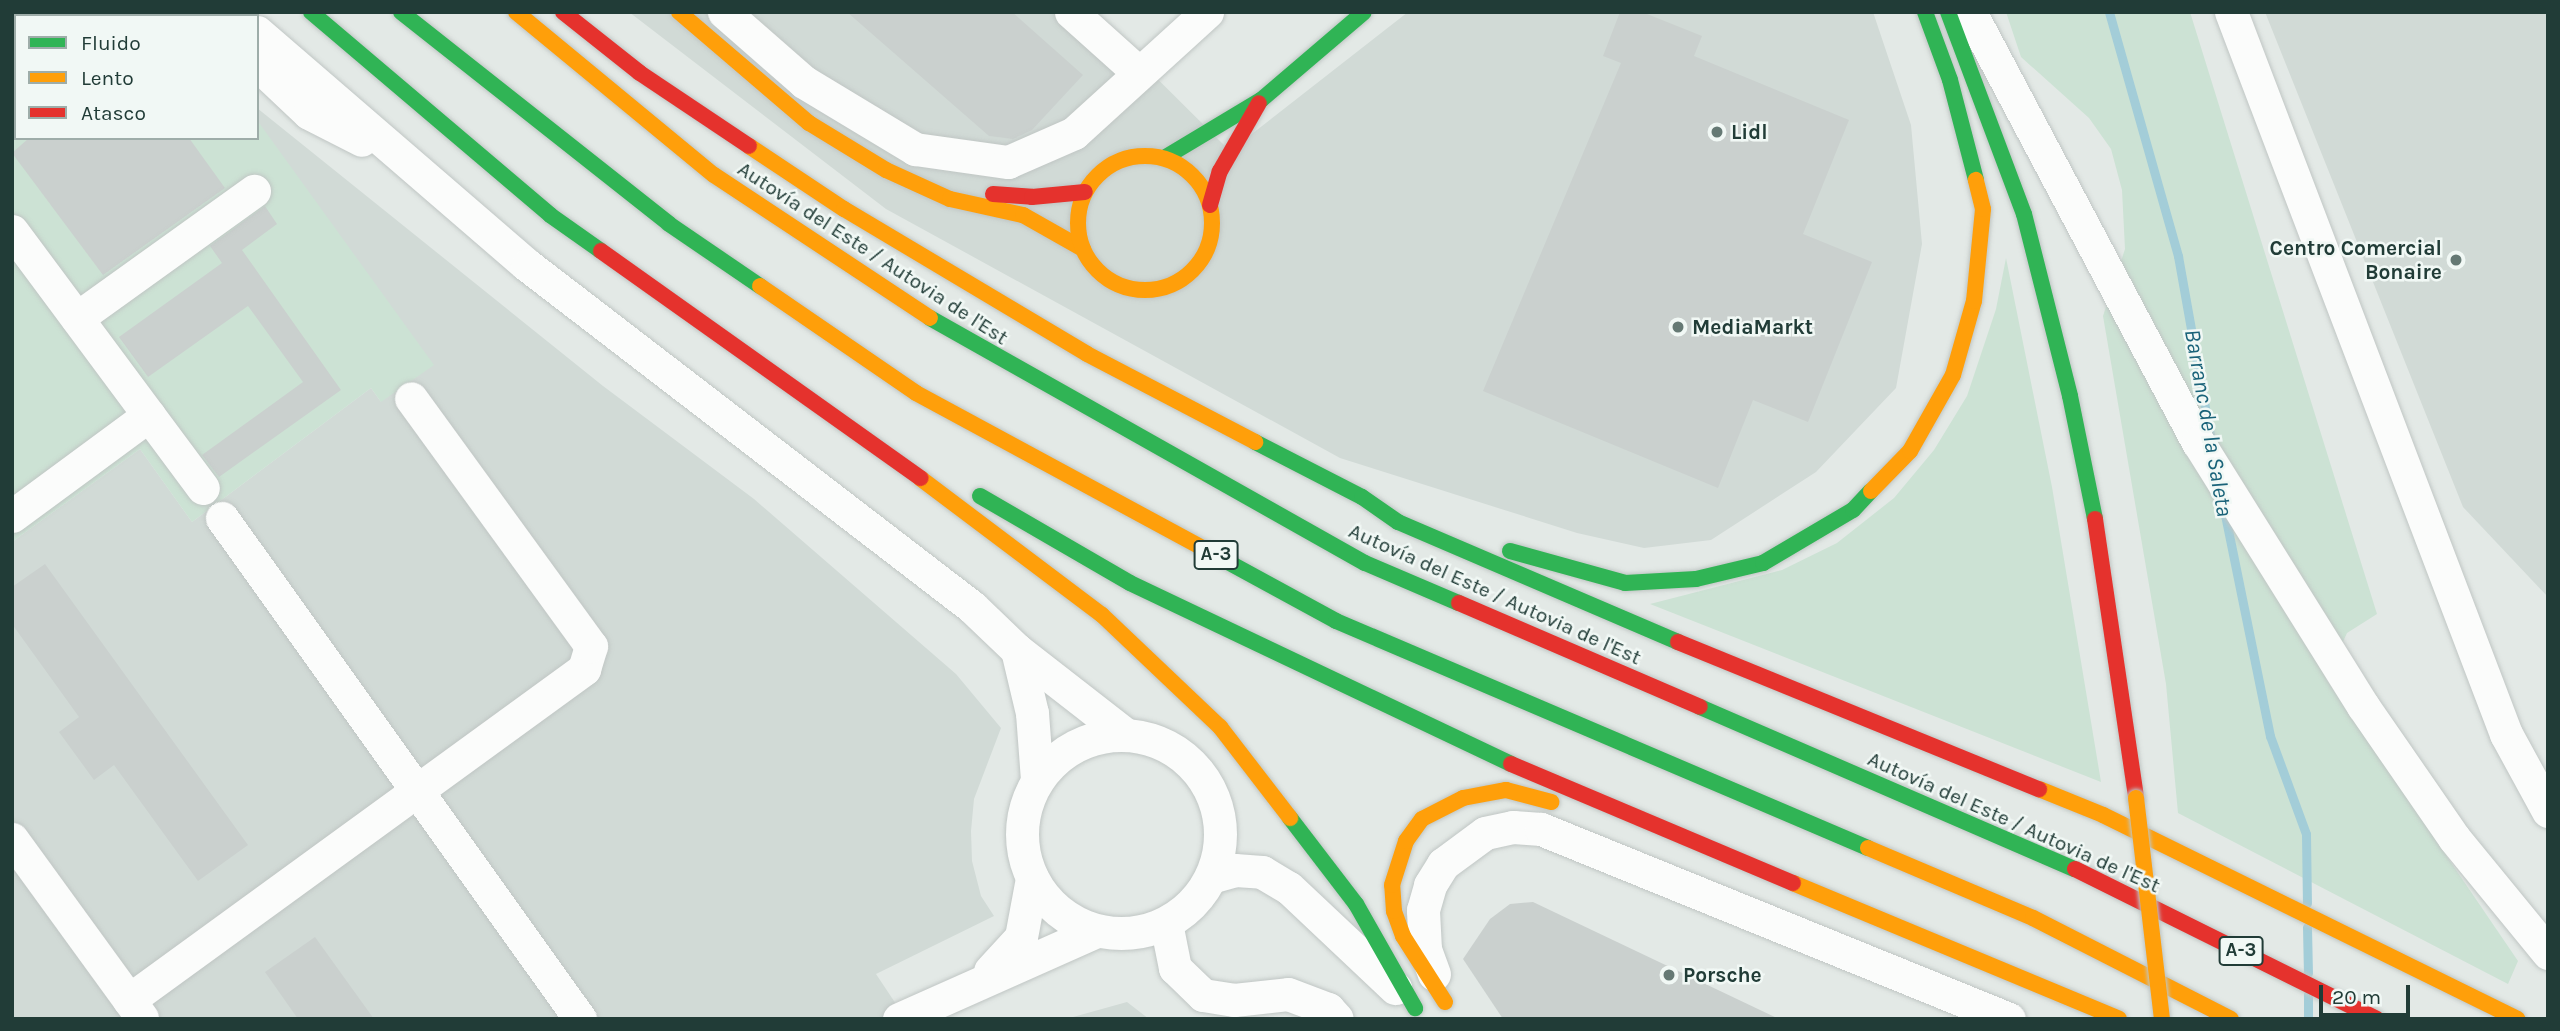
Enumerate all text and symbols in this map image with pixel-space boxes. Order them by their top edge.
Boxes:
legend [14,14,259,140]
text: Fluido [81,31,141,55]
text: Lento [81,66,134,90]
text: Atasco [81,101,146,125]
place label: Lidl [1731,119,1768,145]
marker: Lidl [1709,124,1725,140]
street label: Autovía del Este / Autovia de l'Est [733,156,1013,350]
place label: Centro Comercial Bonaire [2270,235,2442,285]
marker: Centro Comercial Bonaire [2448,252,2464,268]
place label: MediaMarkt [1692,314,1813,340]
marker: MediaMarkt [1670,319,1686,335]
water label: Barranc de la Saleta [2178,327,2238,519]
street label: Autovía del Este / Autovia de l'Est [1345,518,1645,670]
road number: A-3 [1193,540,1239,570]
street label: Autovía del Este / Autovia de l'Est [1864,746,2164,898]
road number: A-3 [2218,936,2264,967]
place label: Porsche [1683,962,1762,988]
marker: Porsche [1661,967,1677,983]
scale bar [2322,972,2413,1016]
text: 20 m [2332,985,2381,1009]

